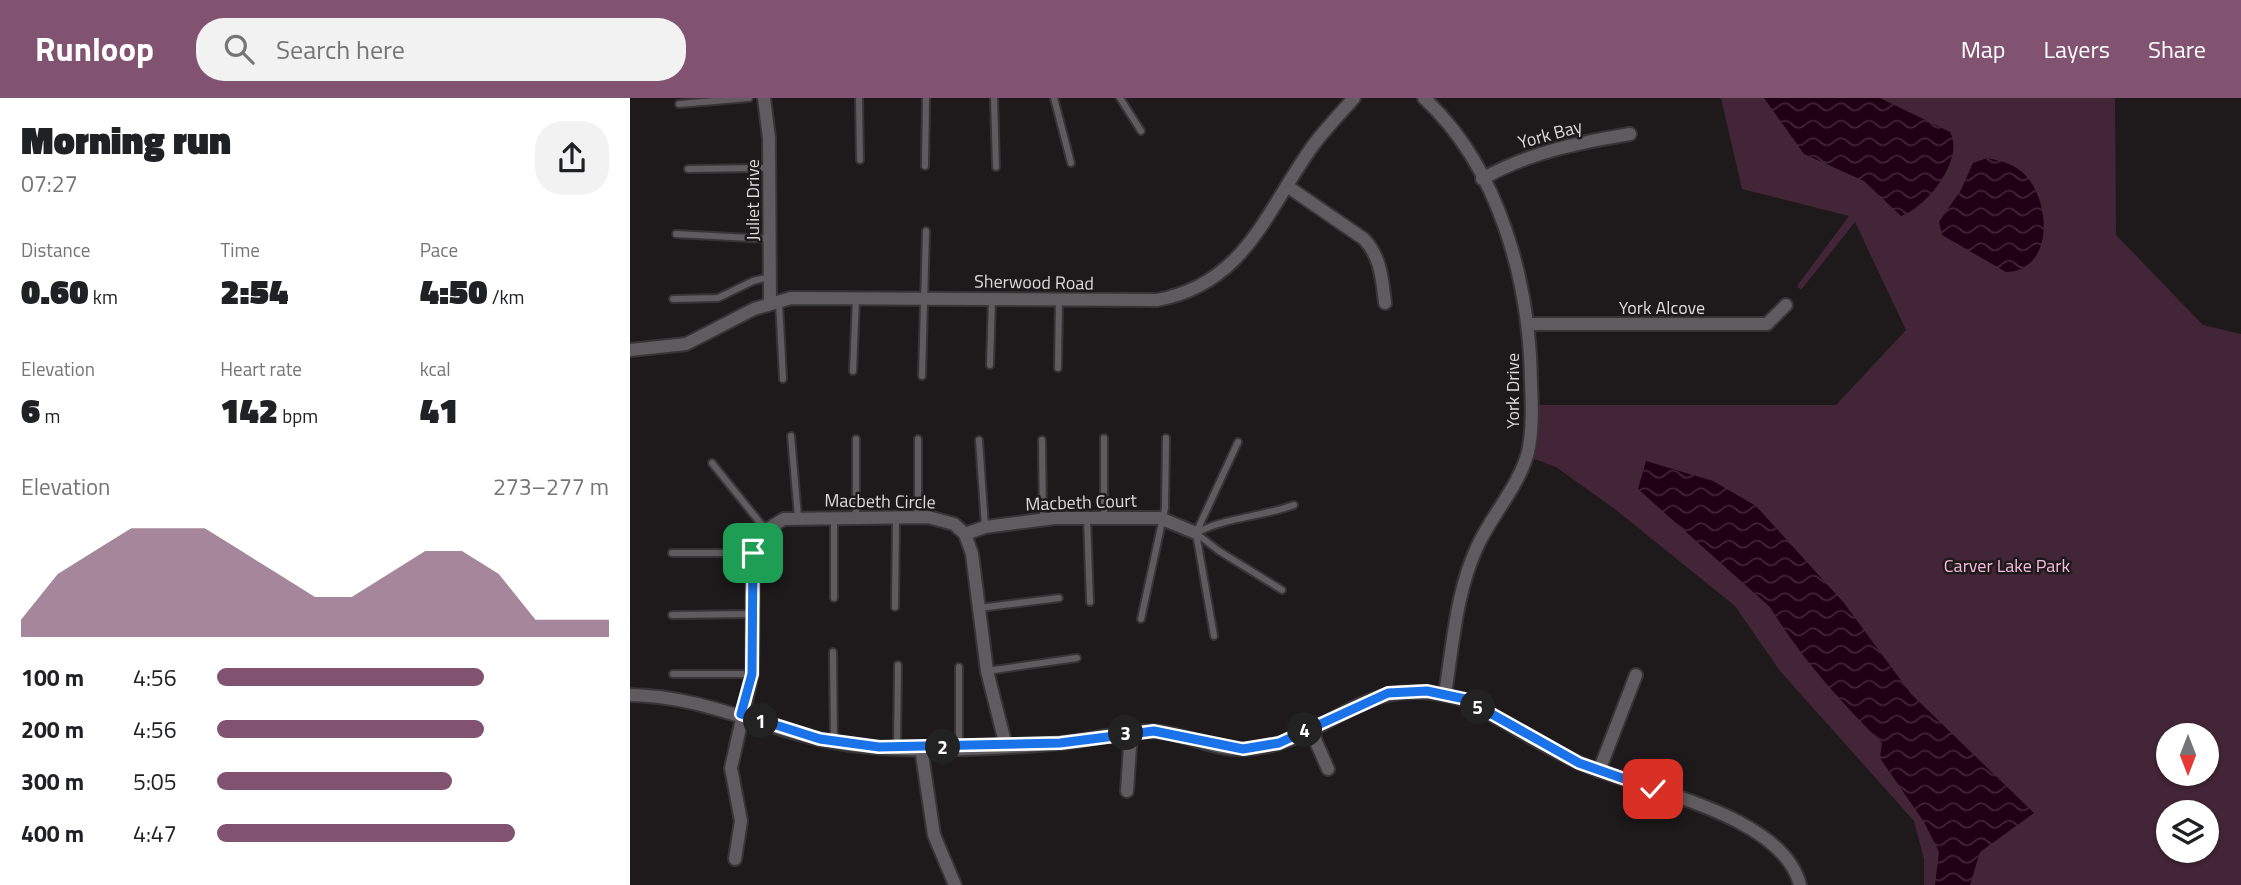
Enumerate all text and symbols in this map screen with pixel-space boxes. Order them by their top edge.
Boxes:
search box [196,18,686,81]
text: Runloop [35,24,154,74]
icon: search [220,30,258,68]
text: Search here [276,30,405,69]
text: Map [1961,31,2006,67]
text: Layers [2044,31,2110,67]
text: Share [2148,31,2206,67]
text: Morning run [21,111,231,169]
street label: York Bay [1515,112,1585,156]
button: share [535,121,609,195]
street label: Juliet Drive [739,159,766,241]
text: 07:27 [21,166,78,201]
text: Distance [21,235,90,264]
text: Time [220,235,260,264]
text: Pace [420,235,458,264]
text: 0.60 [21,264,89,318]
text: 2:54 [220,264,288,318]
text: 4:50 [420,264,488,318]
street label: Sherwood Road [974,267,1094,297]
text: km [89,282,118,311]
text: /km [488,282,525,311]
street label: York Alcove [1619,294,1705,321]
street label: York Drive [1499,353,1526,429]
text: Elevation [21,354,95,383]
text: Heart rate [220,354,302,383]
text: kcal [420,354,451,383]
text: 6 [21,383,40,437]
text: 142 [220,383,278,437]
text: 41 [420,383,458,437]
text: m [40,401,60,430]
text: bpm [278,401,318,430]
text: Elevation [21,469,110,504]
text: 273–277 m [493,469,609,504]
street label: Macbeth Circle [824,487,936,515]
street label: Macbeth Court [1025,487,1138,517]
pin [723,523,783,583]
icon: arrive [734,534,772,572]
park label: Carver Lake Park [1944,552,2071,579]
text: 100 m [21,660,84,695]
text: 4:56 [133,660,177,695]
pin: 5 [1460,690,1496,724]
text: 5 [1472,692,1483,721]
pin: 1 [744,704,778,738]
text: 1 [755,706,766,735]
text: 200 m [21,712,84,747]
text: 4:56 [133,712,177,747]
pin: 4 [1288,712,1322,748]
text: 4 [1299,715,1310,744]
pin: 3 [1108,716,1144,750]
text: 3 [1120,718,1131,747]
north arrow [2156,723,2219,786]
map controls [2156,723,2219,863]
pin: 2 [926,730,960,764]
text: 2 [937,732,948,761]
pin [1623,759,1683,819]
text: 300 m [21,764,84,799]
text: 5:05 [133,764,177,799]
icon: check [1634,770,1672,808]
button: layers [2156,800,2219,863]
text: 400 m [21,816,84,851]
text: 4:47 [133,816,177,851]

